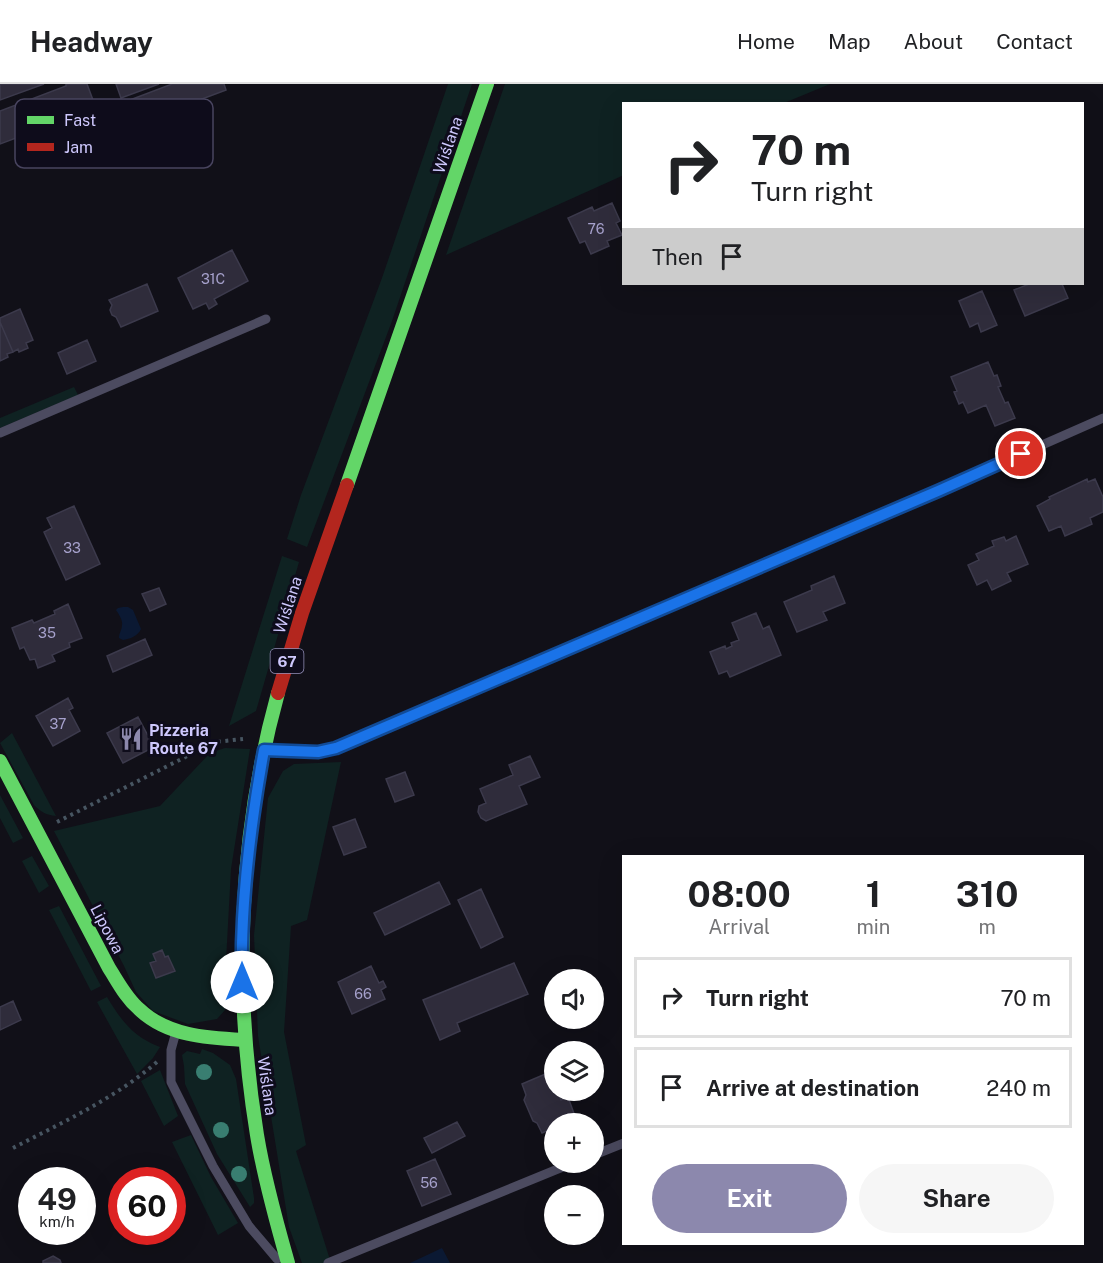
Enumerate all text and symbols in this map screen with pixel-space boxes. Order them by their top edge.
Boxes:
text: Headway [30,25,153,58]
text: Home [737,29,795,54]
text: Map [828,29,871,54]
text: About [904,29,963,54]
text: Contact [996,29,1073,54]
legend [15,99,213,168]
text: Fast [64,111,96,130]
street label: Wiślana [429,114,467,176]
text: 70 m [751,125,851,174]
icon: right [652,126,730,204]
text: Jam [64,138,93,157]
text: Turn right [751,175,874,207]
house number: 76 [588,221,605,237]
icon: arrive [715,240,748,273]
text: Then [652,244,703,270]
house number: 31C [201,271,225,287]
pin [995,428,1046,479]
icon: arrive [1004,437,1037,470]
house number: 33 [63,540,81,556]
street label: Wiślana [270,574,306,636]
house number: 35 [38,625,56,641]
road number: 67 [270,649,304,673]
house number: 37 [50,716,66,732]
place label: Pizzeria Route 67 [149,721,218,758]
restaurant icon: Pizzeria Route 67 [118,726,144,752]
text: 08:00 [688,873,791,915]
text: 1 [866,873,881,915]
text: 310 [956,873,1018,915]
street label: Lipowa [86,901,128,957]
text: Arrival [708,915,770,939]
text: min [856,915,890,939]
text: m [978,915,996,939]
position arrow [210,950,274,1014]
map controls [544,969,604,1245]
button: sound [544,969,604,1029]
icon: right [655,981,688,1014]
text: Turn right [706,985,809,1011]
text: 70 m [1000,985,1051,1011]
house number: 66 [354,986,372,1002]
button: layers [544,1041,604,1101]
street label: Wiślana [253,1055,281,1117]
icon: arrive [655,1071,688,1104]
text: Arrive at destination [706,1075,919,1101]
text: 240 m [986,1075,1051,1101]
button: + [544,1113,604,1173]
button: Exit [652,1164,847,1233]
button: Share [859,1164,1054,1233]
speed limit sign: 60 [108,1167,186,1245]
house number: 56 [420,1175,438,1191]
text: 49 [37,1181,77,1217]
button: − [544,1185,604,1245]
text: km/h [39,1213,75,1230]

